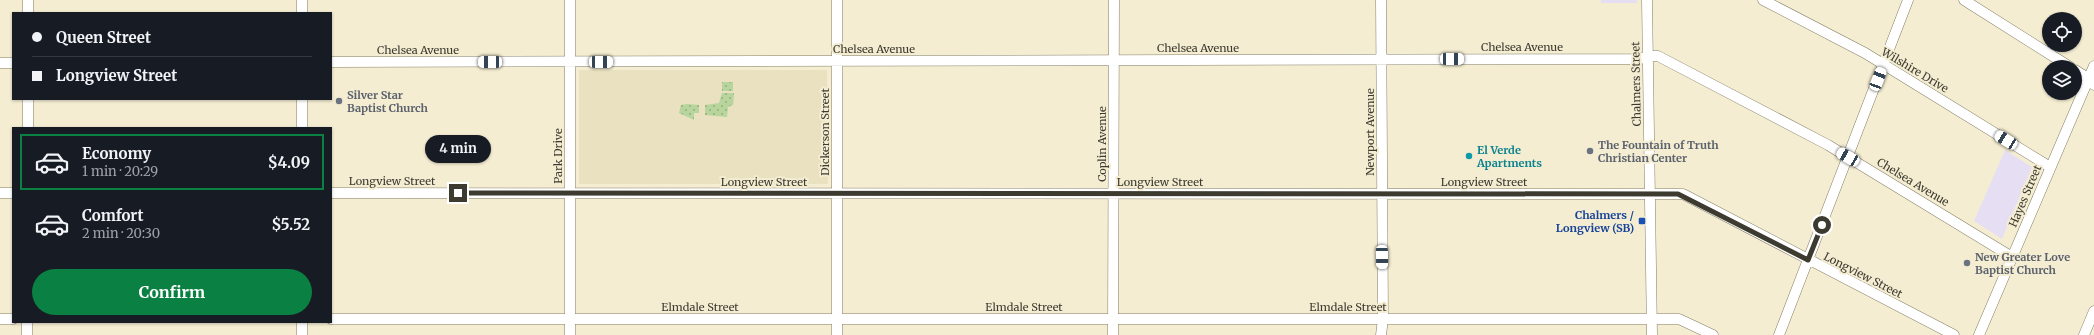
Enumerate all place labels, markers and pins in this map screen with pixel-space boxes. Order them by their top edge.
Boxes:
place label: Silver Star Baptist Church [347,88,429,115]
marker: Silver Star Baptist Church [334,96,344,106]
place label: The Fountain of Truth Christian Center [1598,138,1719,165]
place label: El Verde Apartments [1476,143,1542,170]
marker: The Fountain of Truth Christian Center [1585,146,1595,156]
marker: El Verde Apartments [1464,151,1474,161]
place label: Chalmers / Longview (SB) [1556,208,1635,235]
marker: Chalmers / Longview (SB) [1637,216,1647,226]
place label: New Greater Love Baptist Church [1975,250,2070,277]
marker: New Greater Love Baptist Church [1962,258,1972,268]

